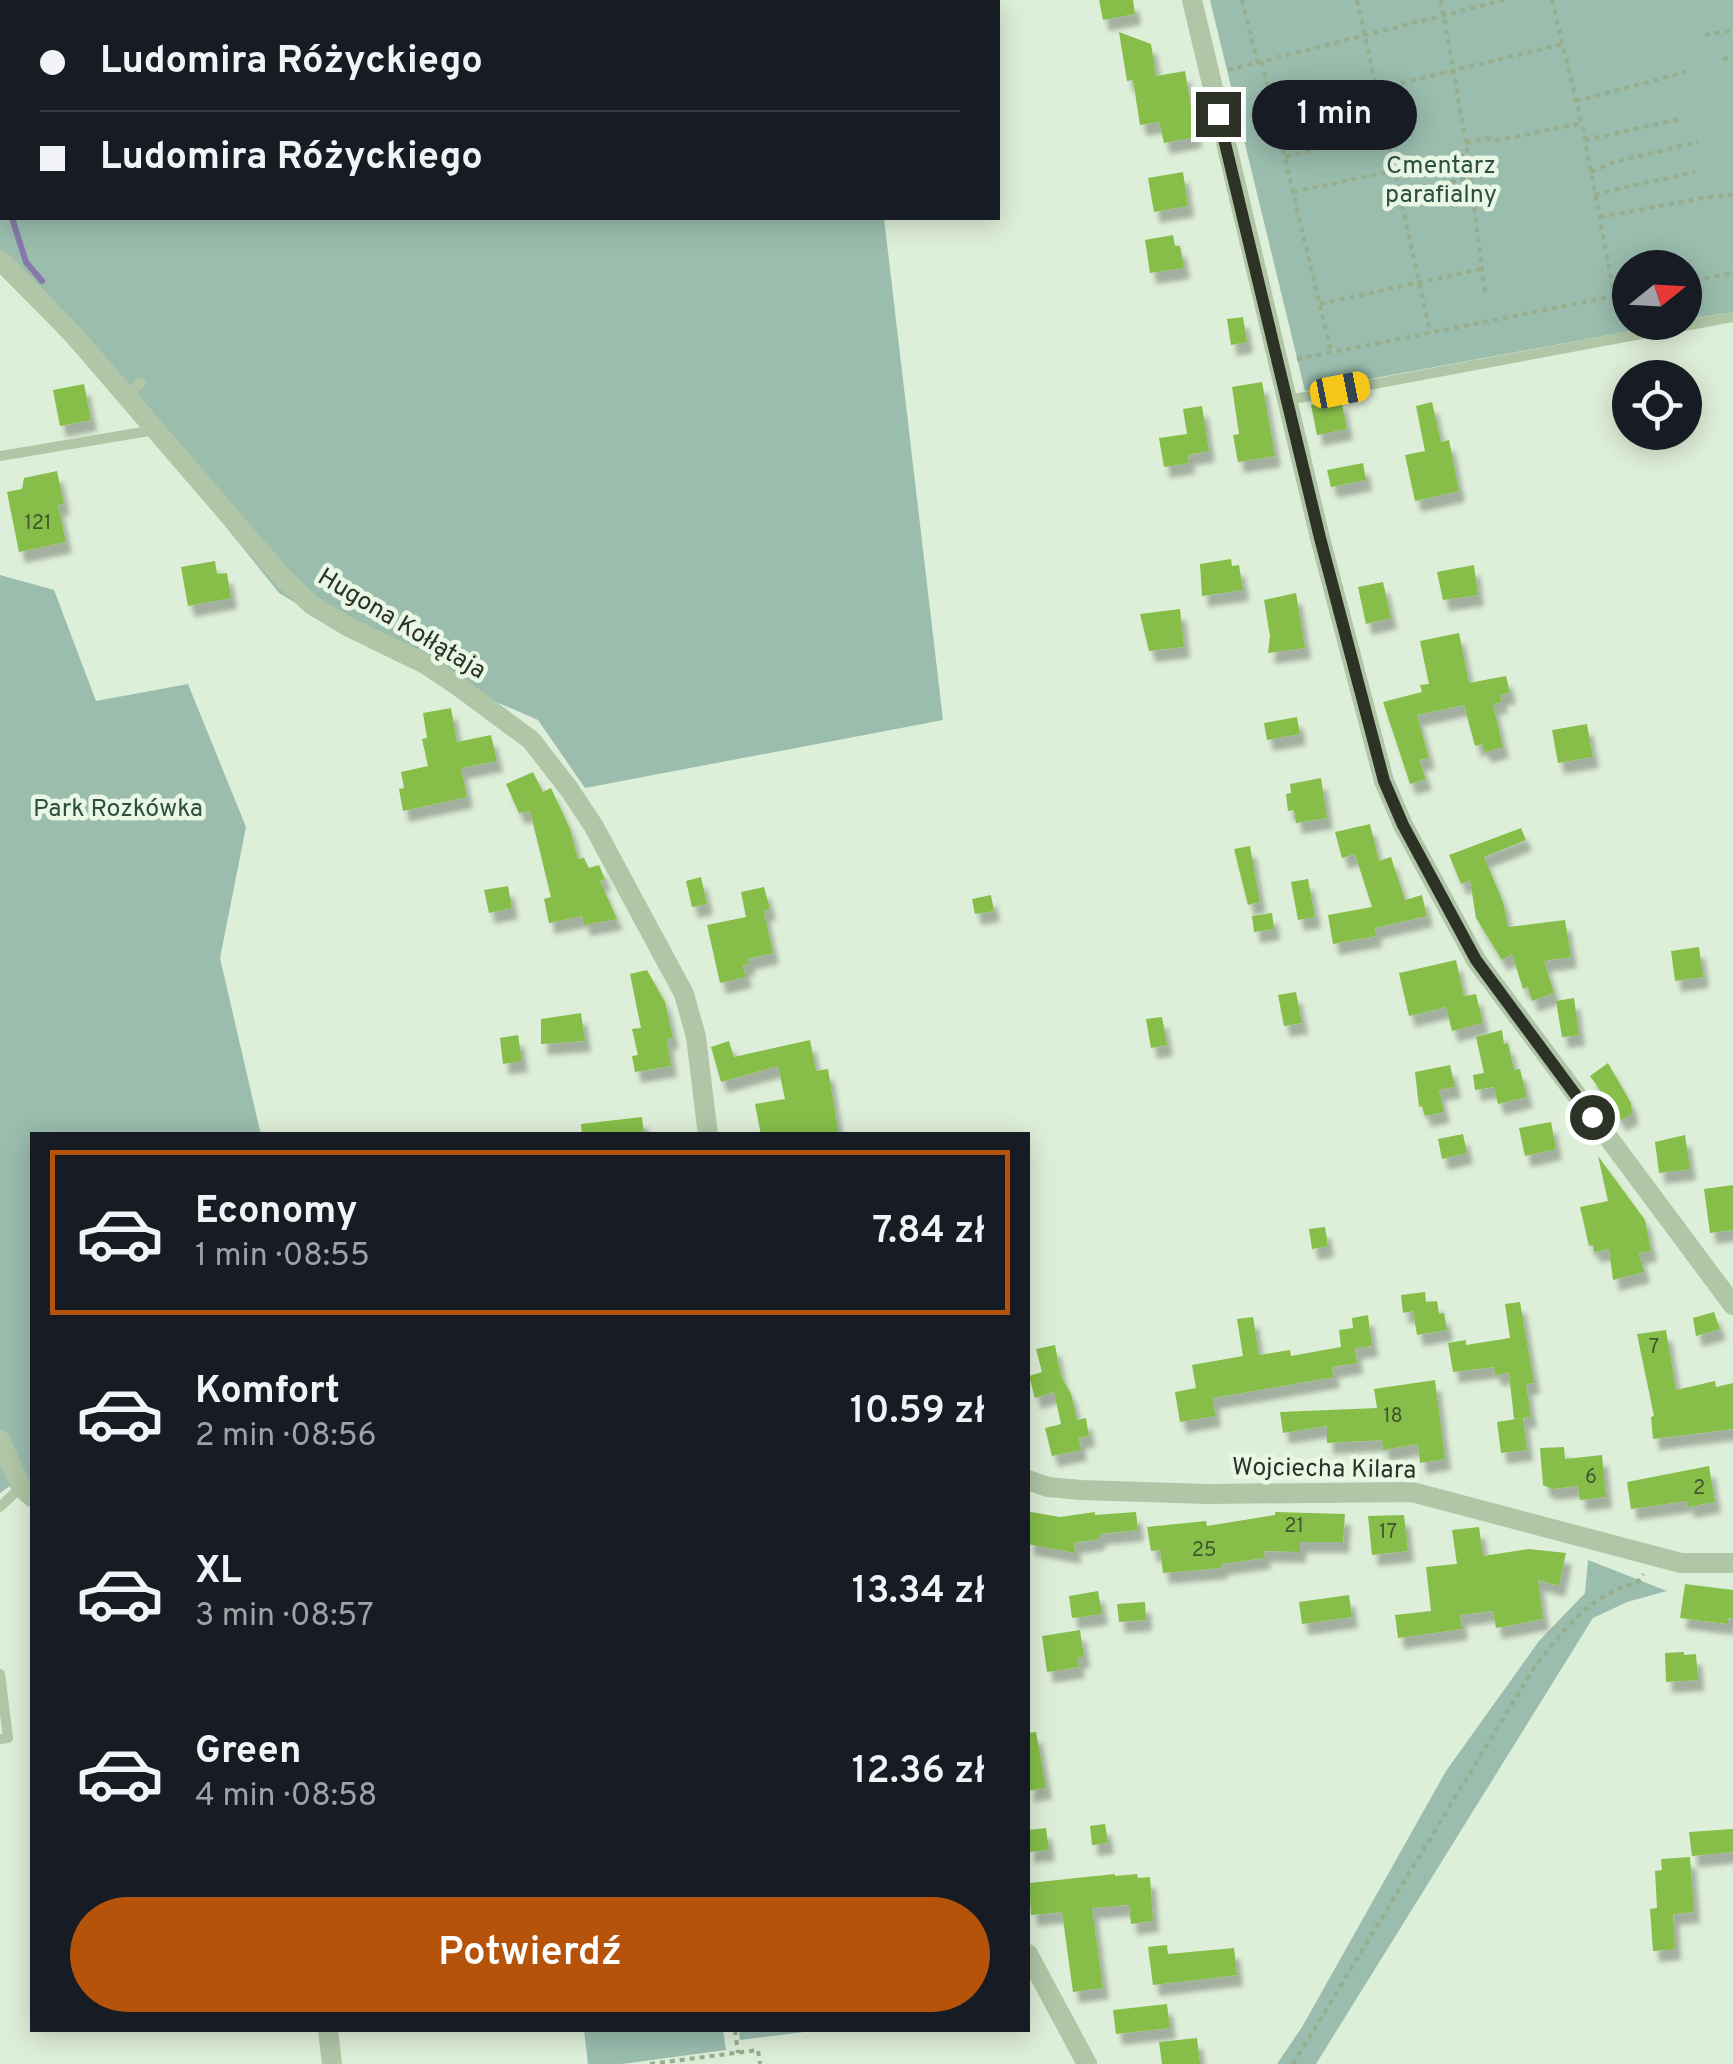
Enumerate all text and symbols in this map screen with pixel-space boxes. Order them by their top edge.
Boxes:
text: Ludomira Różyckiego [100,38,483,87]
callout: 1 min [1253,79,1418,149]
route end [1196,92,1241,137]
text: 1 min [1297,95,1372,135]
text: Ludomira Różyckiego [100,134,483,183]
park label: Cmentarz parafialny [1385,151,1497,212]
north arrow [1612,250,1702,340]
map controls [1612,250,1702,450]
button: locate [1612,360,1702,450]
car [1308,370,1372,410]
house number: 121 [24,511,52,537]
street label: Hugona Kołłątaja [311,562,491,688]
park label: Park Rozkówka [33,794,203,826]
route start [1570,1095,1615,1140]
icon: car [75,1188,165,1278]
text: Economy [195,1188,357,1237]
text: 7.84 zł [872,1208,985,1257]
text: 1 min · 08:55 [195,1237,370,1277]
house number: 7 [1649,1335,1659,1361]
icon: car [75,1368,165,1458]
text: Komfort [195,1368,340,1417]
text: 10.59 zł [850,1388,985,1437]
house number: 18 [1383,1404,1403,1430]
text: 2 min · 08:56 [195,1417,377,1457]
street label: Wojciecha Kilara [1231,1452,1417,1488]
house number: 6 [1585,1465,1597,1491]
house number: 2 [1693,1476,1705,1502]
house number: 21 [1284,1514,1304,1540]
house number: 17 [1379,1520,1397,1546]
house number: 25 [1192,1538,1216,1564]
icon: car [75,1548,165,1638]
text: XL [195,1548,242,1597]
text: 13.34 zł [852,1568,985,1617]
text: 3 min · 08:57 [195,1597,374,1637]
icon: car [75,1728,165,1818]
text: Green [195,1728,301,1777]
text: 12.36 zł [852,1748,985,1797]
text: 4 min · 08:58 [195,1777,377,1817]
button: Potwierdź [70,1897,990,2012]

